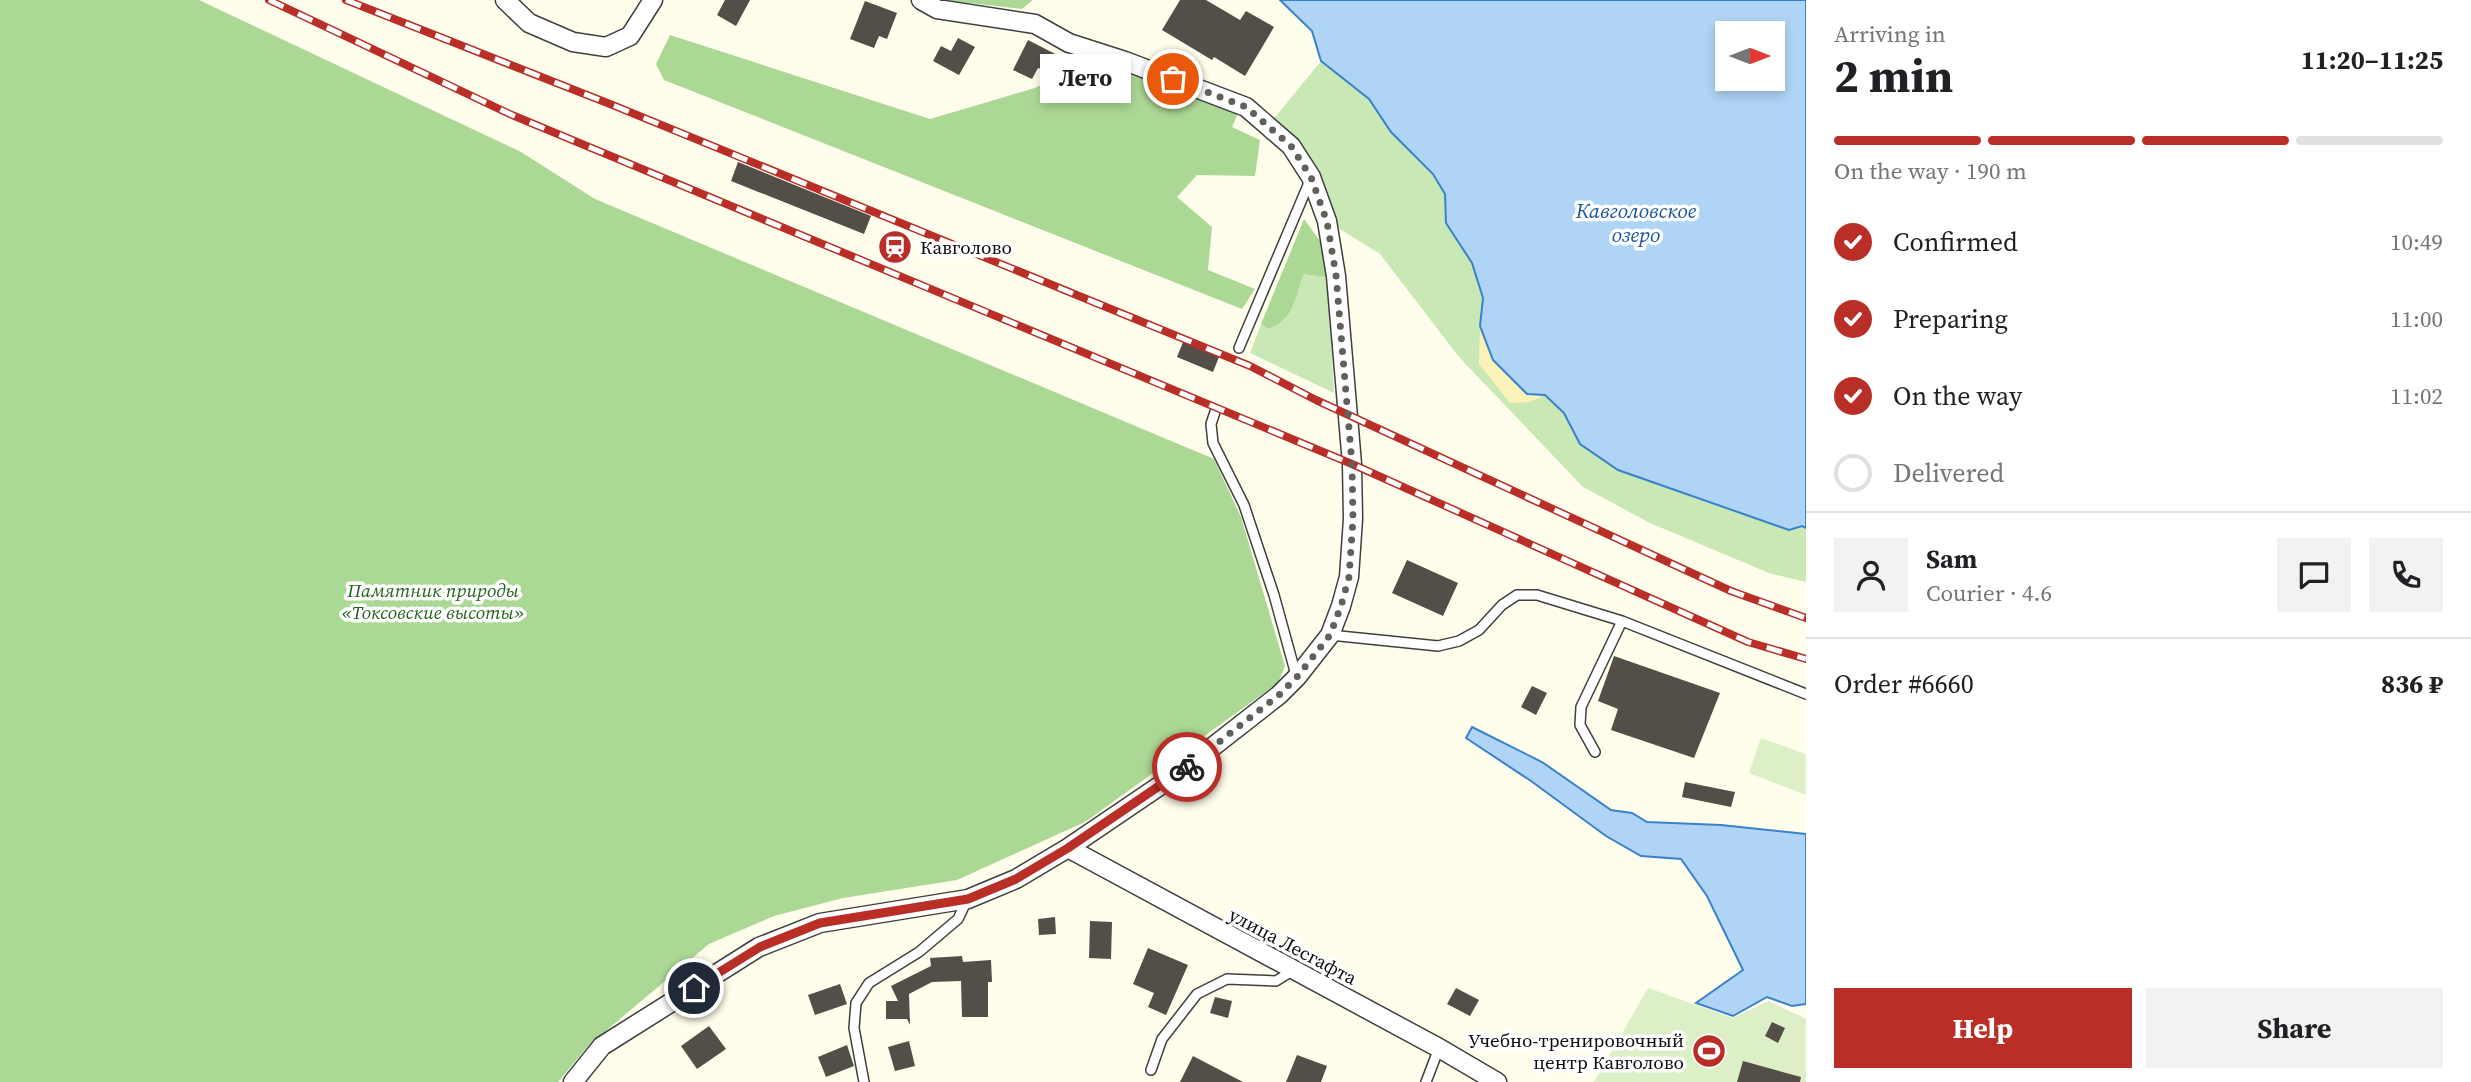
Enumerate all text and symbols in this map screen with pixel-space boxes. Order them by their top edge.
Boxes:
text: Arriving in [1834,18,1946,50]
north arrow [1715,21,1785,91]
map controls [1715,21,1785,91]
text: 11:20–11:25 [2301,42,2443,78]
text: 2 min [1834,44,1953,107]
pin [1143,49,1203,109]
callout: Лето [1040,55,1131,104]
icon: bag [1154,60,1192,98]
text: Лето [1059,62,1112,94]
text: On the way · 190 m [1834,155,2027,187]
water label: Кавголовское озеро [1575,196,1697,249]
icon: check [1834,223,1872,261]
text: Confirmed [1893,224,2018,260]
text: 10:49 [2390,226,2443,258]
station icon: Кавголово [876,228,914,266]
place label: Кавголово [920,234,1012,260]
icon: check [1834,300,1872,338]
text: Preparing [1893,301,2008,337]
text: 11:00 [2390,303,2443,335]
icon: check [1834,377,1872,415]
text: On the way [1893,378,2022,414]
text: 11:02 [2390,380,2443,412]
text: Delivered [1893,455,2004,491]
button: person [1834,538,1908,612]
button: chat [2277,538,2351,612]
button: phone [2369,538,2443,612]
text: Sam [1926,541,1977,577]
park label: Памятник природы «Токсовские высоты» [342,577,524,625]
text: Courier · 4.6 [1926,577,2052,609]
text: Order #6660 [1834,666,1974,702]
text: 836 ₽ [2381,666,2443,702]
courier [1152,732,1222,802]
icon: bike [1168,748,1206,786]
street label: улица Лесгафта [1224,901,1362,991]
pin [664,958,724,1018]
icon: home [675,969,713,1007]
button: Help [1834,988,2132,1068]
button: Share [2146,988,2443,1068]
place label: Учебно-тренировочный центр Кавголово [1468,1027,1684,1075]
sports icon: Учебно-тренировочный центр Кавголово [1690,1032,1728,1070]

